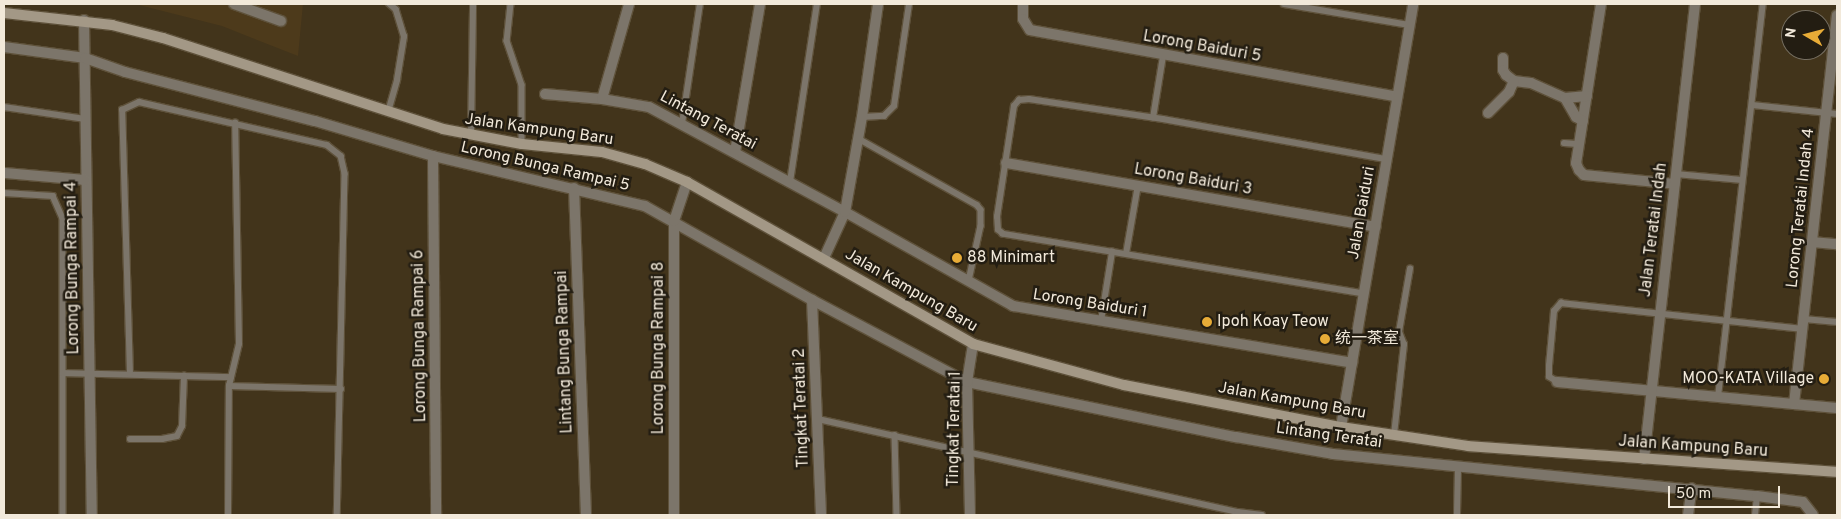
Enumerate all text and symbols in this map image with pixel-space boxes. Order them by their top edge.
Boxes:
north arrow [1781,10,1831,60]
street label: Lorong Baiduri 5 [1141,27,1263,67]
text: N [1783,27,1801,39]
street label: Lintang Teratai [656,87,760,155]
street label: Jalan Kampung Baru [463,110,615,150]
street label: Lorong Teratai Indah 4 [1783,127,1819,289]
street label: Lorong Bunga Rampai 5 [459,138,631,196]
street label: Lorong Baiduri 3 [1133,160,1253,200]
street label: Jalan Teratai Indah [1636,161,1672,299]
street label: Jalan Baiduri [1344,165,1380,261]
street label: Lorong Bunga Rampai 4 [62,181,84,355]
street label: Jalan Kampung Baru [841,245,981,337]
place label: 88 Minimart [967,248,1055,268]
street label: Lorong Bunga Rampai 6 [409,250,431,422]
marker: 88 Minimart [951,252,963,264]
street label: Lorong Bunga Rampai 8 [649,262,669,434]
street label: Lintang Bunga Rampai [553,270,577,434]
street label: Lorong Baiduri 1 [1031,285,1149,323]
place label: Ipoh Koay Teow [1217,312,1329,332]
marker: Ipoh Koay Teow [1201,316,1213,328]
place label: 统一茶室 [1335,329,1399,349]
marker: 统一茶室 [1319,333,1331,345]
street label: Tingkat Teratai 2 [790,348,814,468]
place label: MOO-KATA Village [1681,369,1814,389]
street label: Tingkat Teratai 1 [944,371,966,487]
marker: MOO-KATA Village [1818,373,1830,385]
street label: Jalan Kampung Baru [1216,379,1368,423]
street label: Lintang Teratai [1274,419,1384,453]
street label: Jalan Kampung Baru [1618,432,1768,462]
scale bar [1671,476,1784,508]
text: 50 m [1676,485,1711,504]

